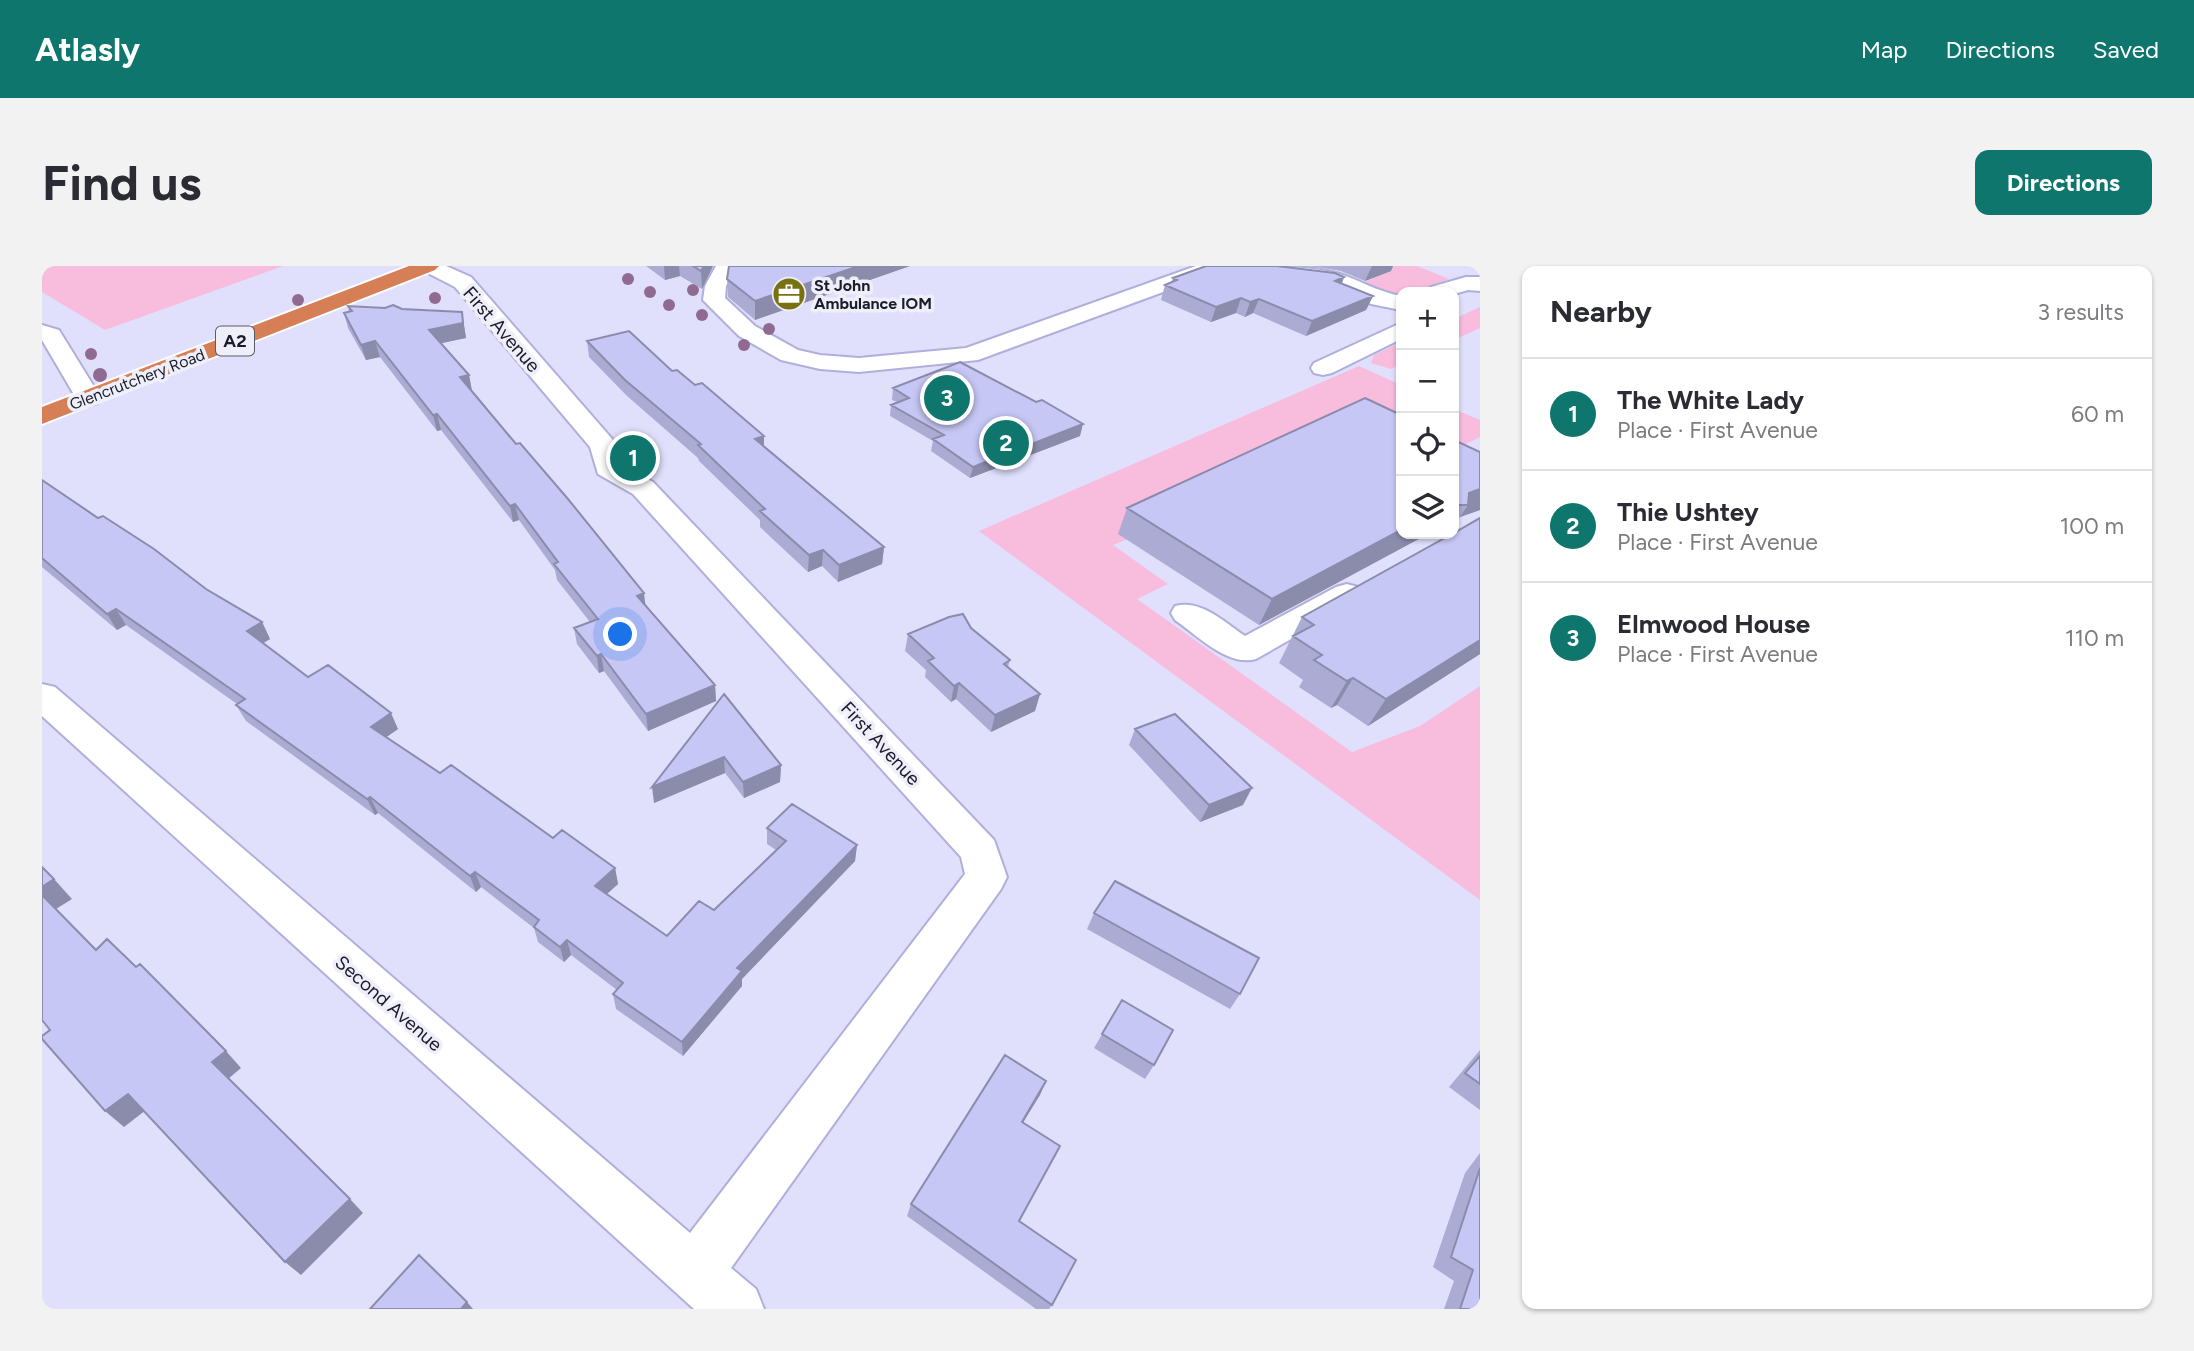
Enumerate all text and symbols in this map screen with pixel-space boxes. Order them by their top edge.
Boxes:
text: Atlasly [35,30,140,69]
text: Map [1861,35,1907,64]
text: Directions [1945,35,2055,64]
text: Saved [2093,35,2159,64]
button: Directions [1975,150,2152,215]
text: Find us [42,153,201,212]
office icon: St John Ambulance IOM [770,275,808,313]
place label: St John Ambulance IOM [814,276,932,313]
street label: First Avenue [458,282,545,377]
map controls [1396,287,1459,539]
button: + [1396,287,1459,350]
text: Nearby [1550,293,1652,330]
text: 3 results [2037,298,2124,326]
road number: A2 [216,326,254,356]
street label: Glencrutchery Road [67,345,207,414]
button: − [1396,350,1459,413]
pin: 3 [924,372,970,424]
text: The White Lady [1617,384,1804,416]
text: 1 [1568,400,1578,428]
text: 60 m [2071,400,2124,428]
button: locate [1396,413,1459,476]
text: Place · First Avenue [1617,416,1818,444]
pin: 2 [983,417,1029,469]
pin: 1 [610,432,656,484]
button: layers [1396,476,1459,539]
text: Thie Ushtey [1617,496,1759,528]
text: 2 [1566,512,1580,540]
text: 100 m [2060,512,2124,540]
text: Place · First Avenue [1617,528,1818,556]
text: Elmwood House [1617,608,1810,640]
your location [603,617,637,651]
text: 3 [1567,624,1579,652]
text: 110 m [2065,624,2124,652]
text: Place · First Avenue [1617,640,1818,668]
street label: First Avenue [836,697,925,790]
street label: Second Avenue [331,951,447,1056]

